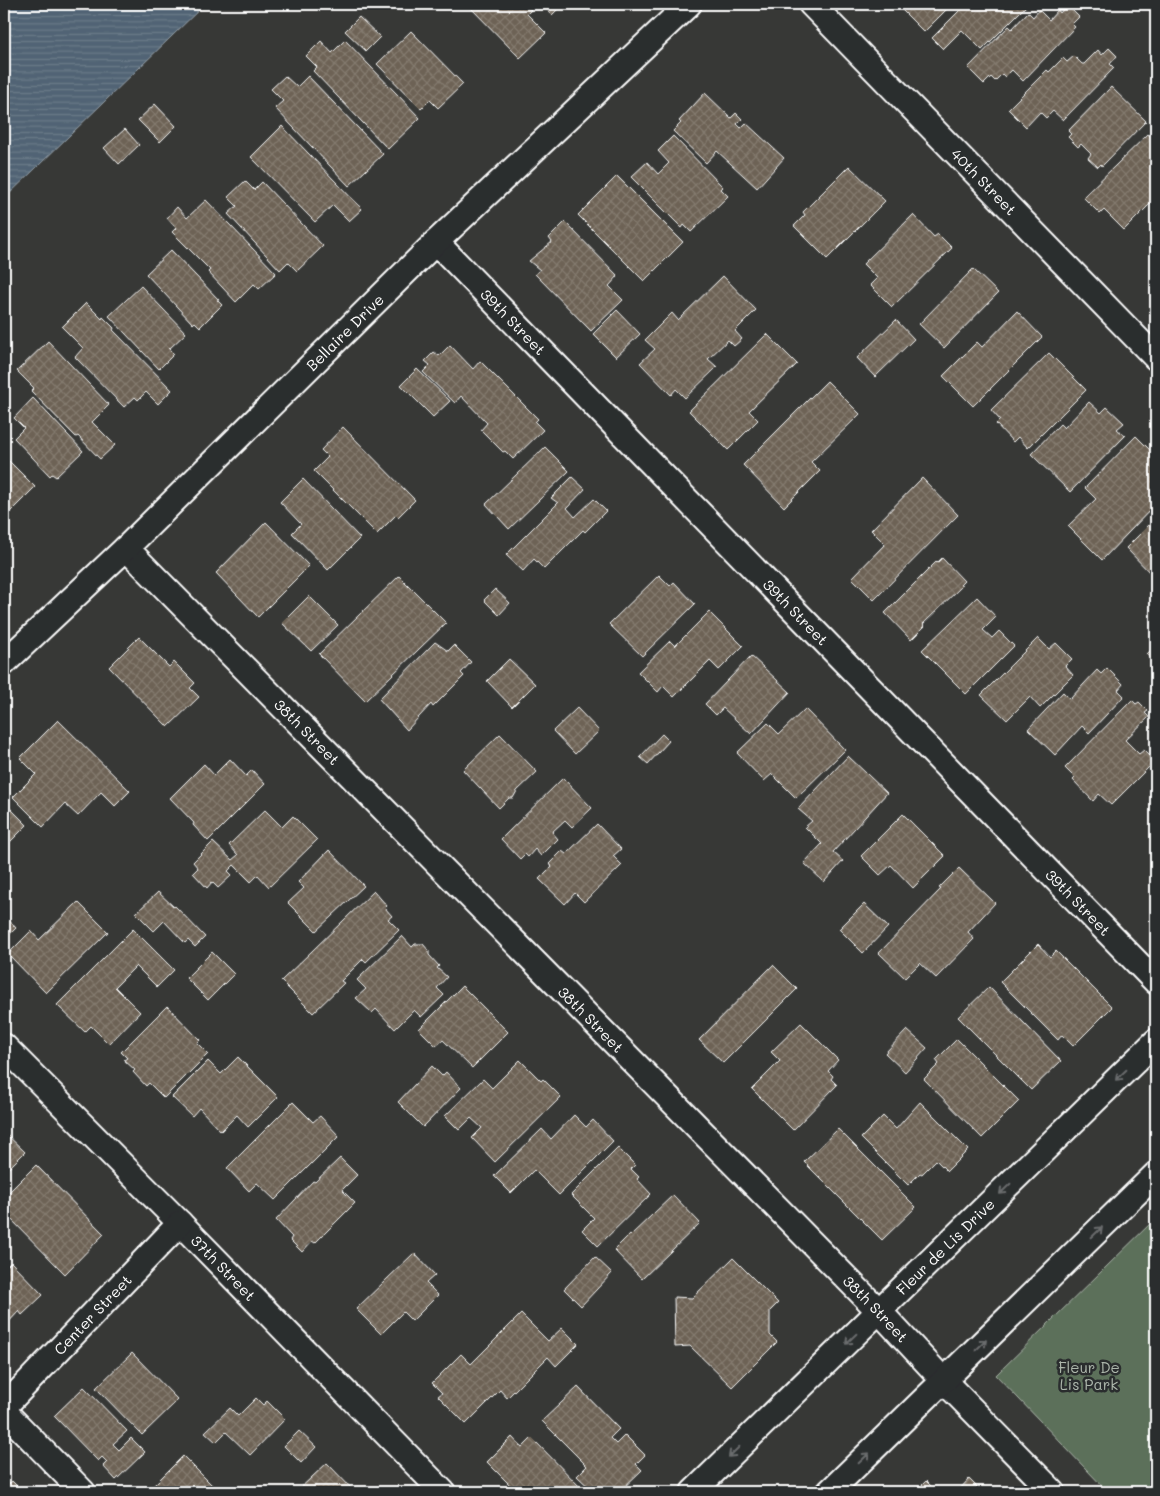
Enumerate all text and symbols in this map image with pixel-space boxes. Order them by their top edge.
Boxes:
street label: 40th Street [947,144,1021,219]
street label: 39th Street [476,284,550,359]
street label: Bellaire Drive [302,289,388,375]
street label: 39th Street [759,574,833,649]
street label: 38th Street [270,694,344,769]
street label: 39th Street [1041,865,1115,940]
street label: 38th Street [554,982,628,1057]
one-way arrow [1116,1069,1128,1081]
one-way arrow [999,1183,1011,1195]
street label: Fleur de Lis Drive [892,1194,999,1299]
one-way arrow [1091,1226,1103,1238]
street label: 37th Street [187,1230,260,1305]
street label: Center Street [49,1270,136,1359]
street label: 38th Street [839,1271,913,1346]
one-way arrow [844,1333,857,1345]
one-way arrow [974,1339,987,1351]
park label: Fleur De Lis Park [1058,1357,1120,1394]
one-way arrow [728,1446,741,1458]
one-way arrow [858,1452,870,1464]

